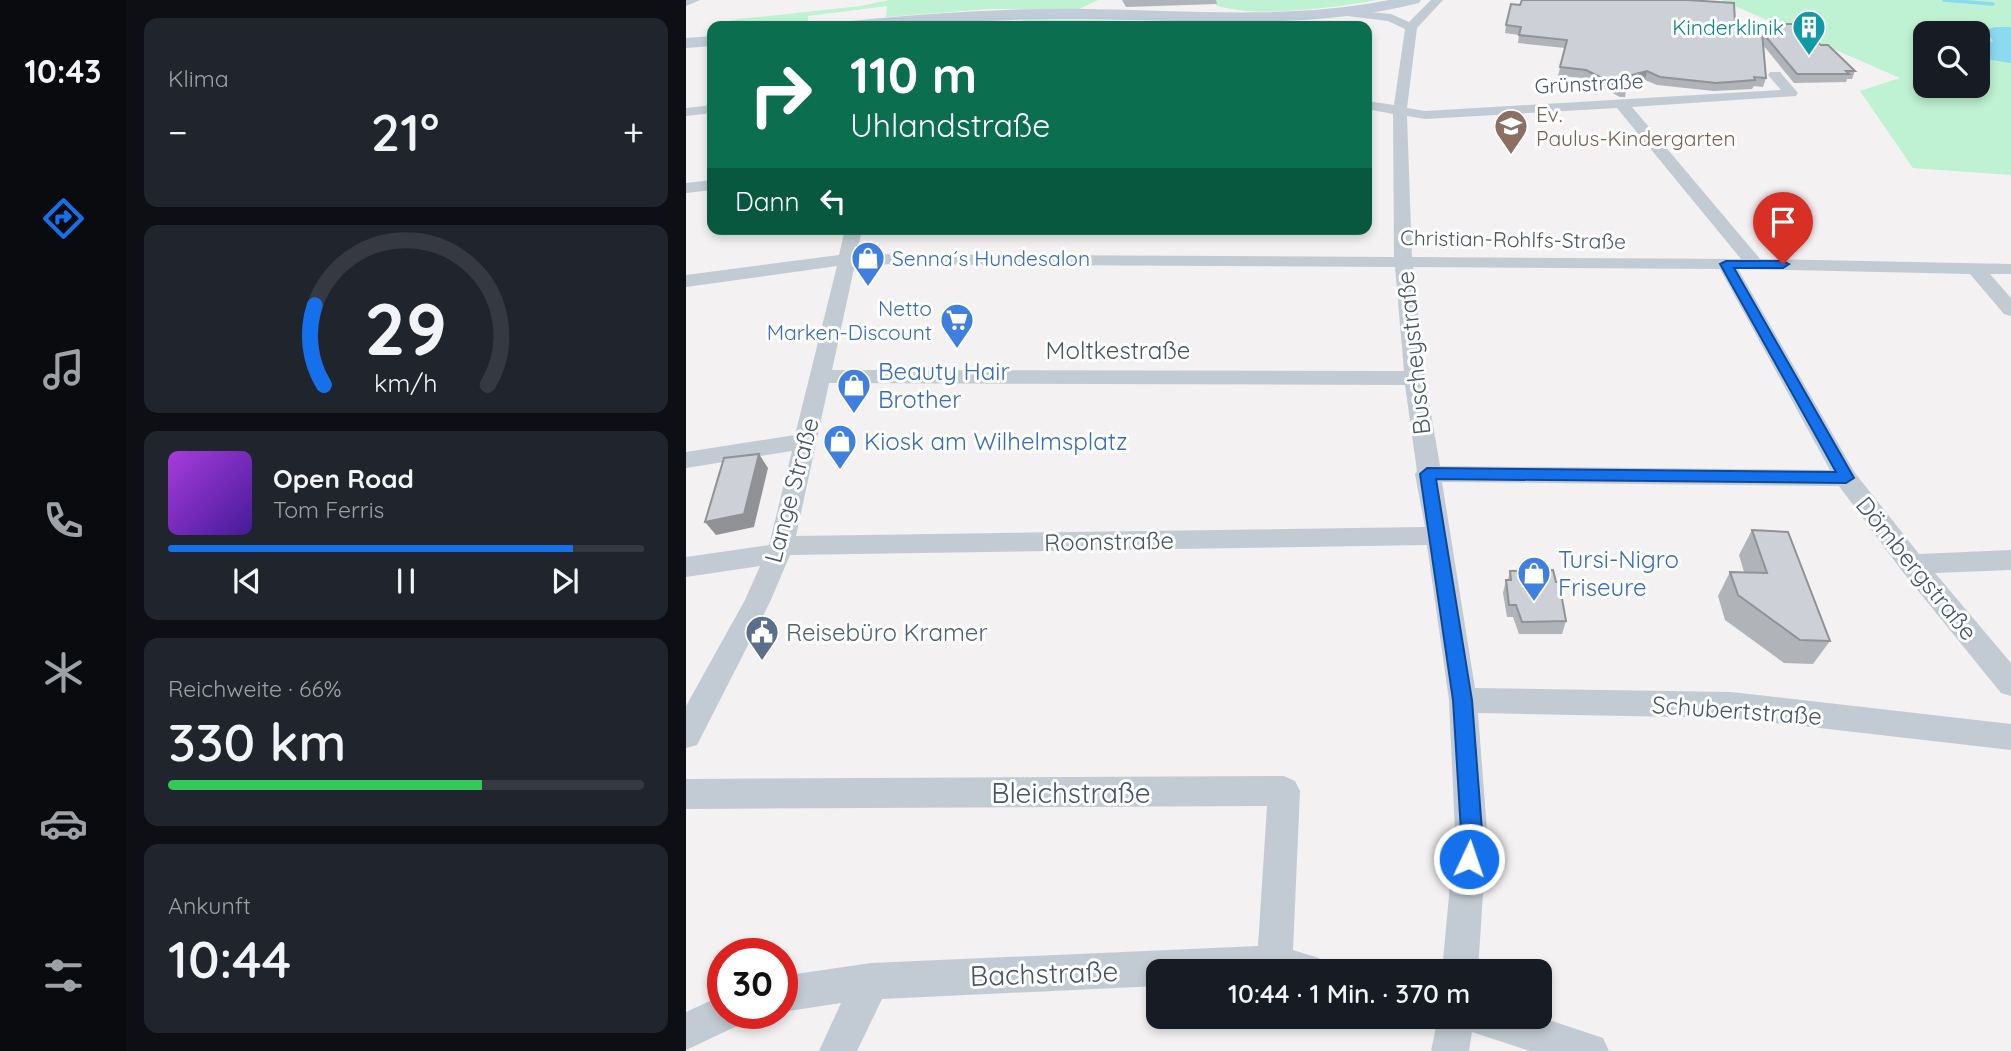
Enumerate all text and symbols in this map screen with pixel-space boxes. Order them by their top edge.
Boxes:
building icon: Kinderklinik [1790,8,1828,57]
place label: Kinderklinik [1672,14,1784,40]
map controls [1913,21,1990,98]
button: search [1913,21,1990,98]
text: 110 m [850,44,977,105]
icon: right [735,49,826,140]
text: 10:43 [25,51,101,91]
text: Klima [168,64,229,93]
street label: Grünstraße [1534,67,1644,99]
text: 21° [371,99,439,164]
place label: Ev. Paulus-Kindergarten [1536,101,1736,151]
text: Uhlandstraße [850,105,1050,145]
school or university icon: Ev. Paulus-Kindergarten [1492,107,1530,156]
text: − [168,108,188,156]
text: + [623,108,644,156]
icon: left [814,182,852,220]
text: Dann [735,185,800,218]
pin [1753,192,1813,264]
icon: directions [39,194,88,243]
icon: arrive [1764,203,1802,241]
street label: Christian-Rohlfs-Straße [1400,224,1626,254]
shop icon: Senna´s Hundesalon [849,239,887,288]
place label: Senna´s Hundesalon [892,245,1090,271]
street label: Buscheystraße [1389,270,1437,436]
text: 29 [365,282,447,373]
place label: Netto Marken-Discount [767,295,932,345]
supermarket icon: Netto Marken-Discount [938,301,976,350]
street label: Moltkestraße [1046,335,1190,365]
icon: music [39,345,88,394]
place label: Beauty Hair Brother [878,356,1010,414]
shop icon: Beauty Hair Brother [835,366,873,415]
text: km/h [374,367,438,398]
street label: Lange Straße [757,414,825,566]
shop icon: Kiosk am Wilhelmsplatz [821,422,859,471]
place label: Kiosk am Wilhelmsplatz [864,426,1127,456]
text: Open Road [273,462,414,495]
street label: Dömbergstraße [1850,490,1984,646]
text: Tom Ferris [273,495,384,524]
icon: phone [39,496,88,545]
street label: Roonstraße [1044,525,1174,557]
place label: Tursi-Nigro Friseure [1558,544,1679,602]
shop icon: Tursi-Nigro Friseure [1515,554,1553,603]
icon: previous [228,562,266,600]
icon: pause [387,562,425,600]
icon: next [546,562,584,600]
public building icon: Reisebüro Kramer [743,613,781,662]
place label: Reisebüro Kramer [786,617,988,647]
icon: climate [39,648,88,697]
text: Reichweite · 66% [168,674,342,703]
street label: Schubertstraße [1651,689,1823,731]
text: 330 km [168,709,346,774]
street label: Bleichstraße [991,775,1151,810]
icon: car [39,799,88,848]
position arrow [1432,822,1506,896]
text: Ankunft [168,891,251,920]
text: 10:44 [168,926,291,991]
speed limit sign: 30 [707,938,798,1029]
icon: filters [39,951,88,1000]
street label: Bachstraße [969,953,1119,993]
text: 10:44 · 1 Min. · 370 m [1228,977,1470,1010]

